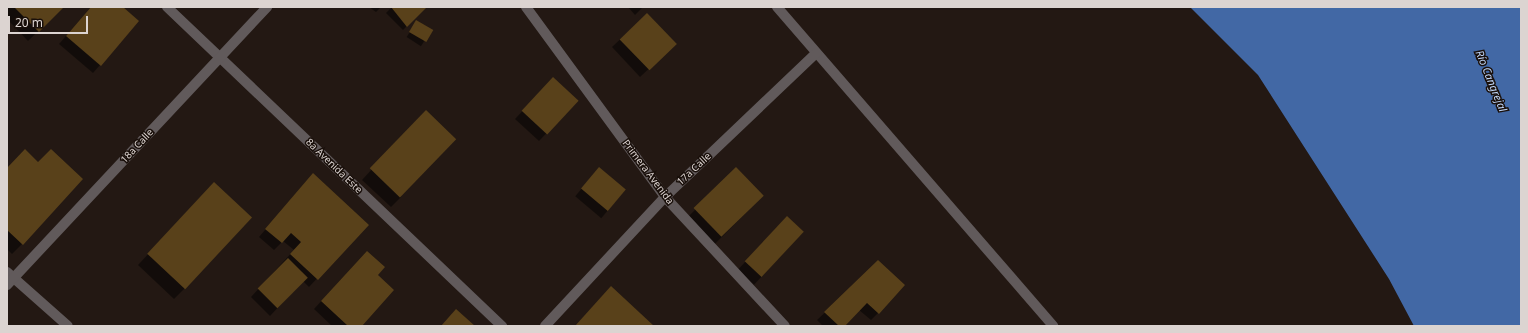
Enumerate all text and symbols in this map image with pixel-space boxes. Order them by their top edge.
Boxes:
scale bar [10,8,90,34]
text: 20 m [15,14,43,31]
water label: Río Cangrejal [1473,48,1509,114]
street label: 18a Calle [118,126,156,166]
street label: 8a Avenida Este [303,136,365,196]
street label: Primera Avenida [620,137,676,207]
street label: 17a Calle [674,150,714,188]

